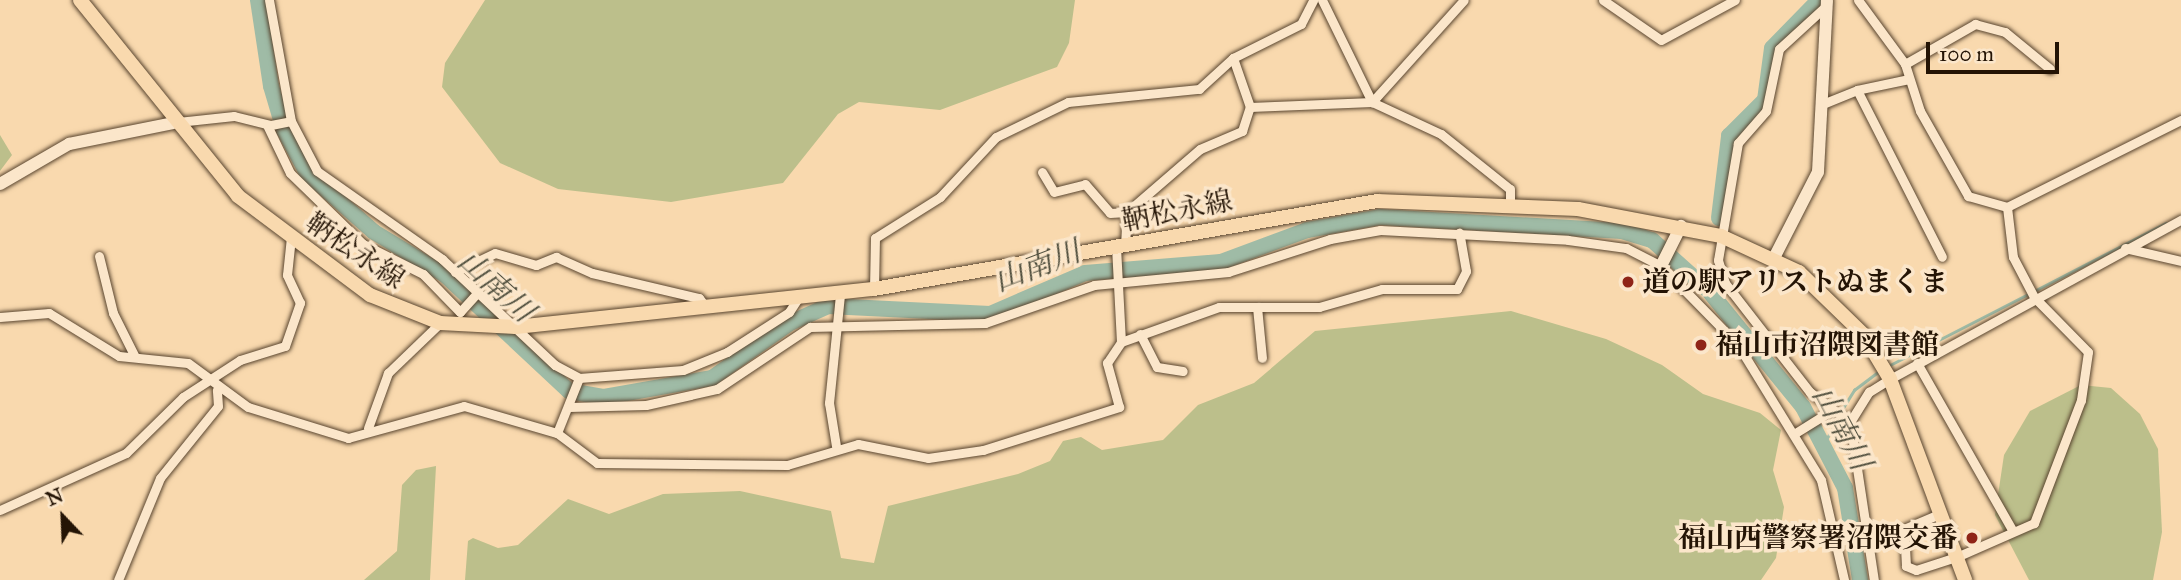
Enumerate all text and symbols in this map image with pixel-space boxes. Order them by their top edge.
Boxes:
scale bar [1929,28,2062,72]
text: 100 m [1939,41,1994,67]
street label: 鞆松永線 [1119,184,1235,238]
street label: 鞆松永線 [299,206,411,296]
water label: 山南川 [989,233,1085,299]
water label: 山南川 [451,243,541,329]
place label: 道の駅アリストぬまくま [1642,265,1950,299]
marker: 道の駅アリストぬまくま [1620,274,1636,290]
place label: 福山市沼隈図書館 [1715,328,1939,362]
marker: 福山市沼隈図書館 [1693,337,1709,353]
water label: 山南川 [1805,380,1879,476]
north arrow [28,482,98,552]
text: N [43,483,67,511]
place label: 福山西警察署沼隈交番 [1678,521,1958,555]
marker: 福山西警察署沼隈交番 [1964,530,1980,546]

